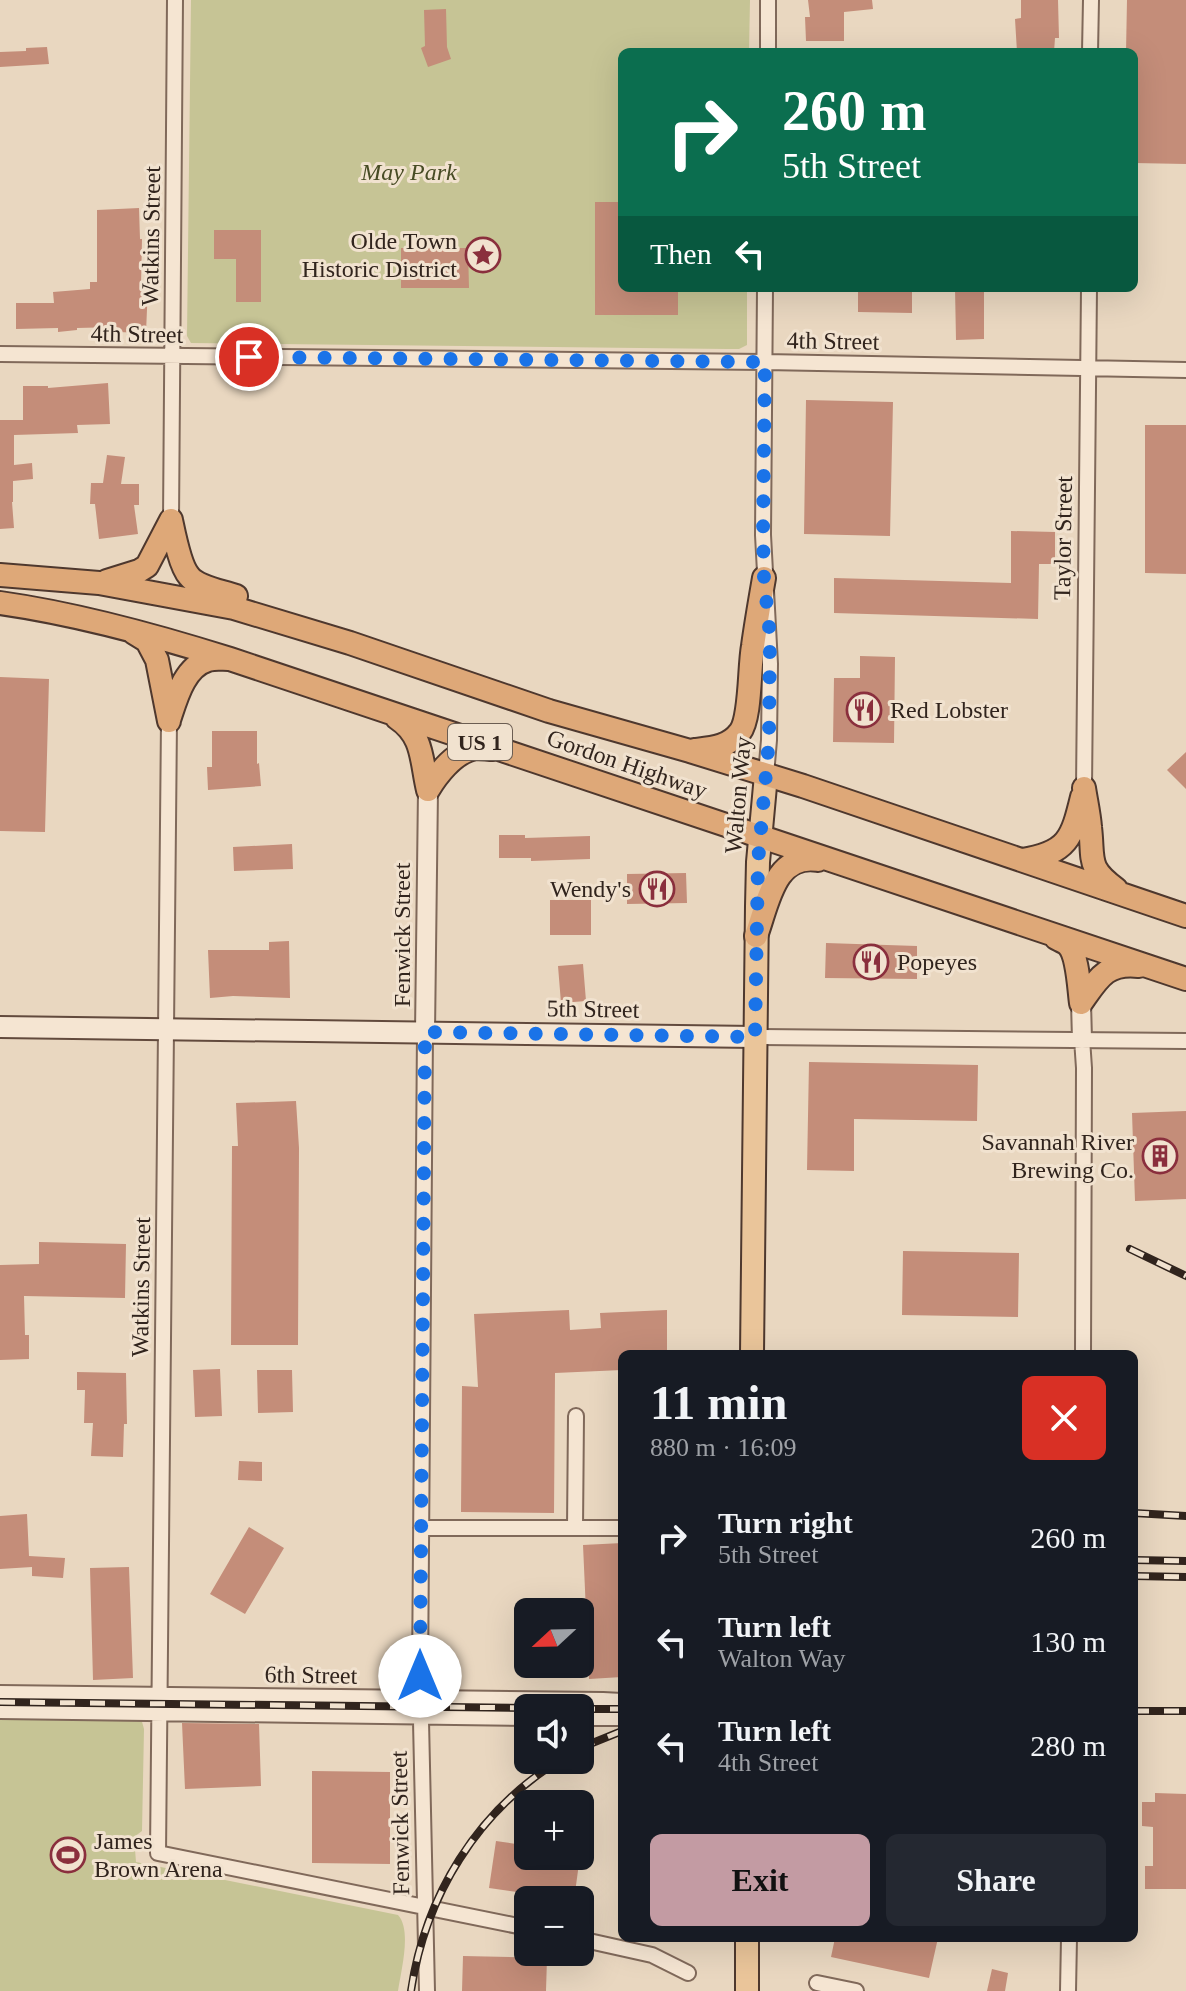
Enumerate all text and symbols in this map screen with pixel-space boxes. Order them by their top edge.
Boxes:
icon: right [650,80,754,184]
text: 260 m [782,80,927,142]
text: 5th Street [782,146,921,186]
park label: May Park [360,159,457,185]
street label: Watkins Street [137,165,165,306]
place label: Olde Town Historic District [302,228,457,282]
icon: left [728,232,772,276]
place icon: Olde Town Historic District [464,236,502,274]
text: Then [650,237,712,270]
street label: 4th Street [90,320,184,348]
pin [215,323,283,391]
street label: 4th Street [786,327,880,355]
icon: arrive [227,335,271,379]
street label: Taylor Street [1049,475,1077,600]
restaurant icon: Red Lobster [845,691,883,729]
place label: Red Lobster [890,697,1008,723]
road number: US 1 [448,724,512,760]
street label: Gordon Highway [544,724,710,804]
street label: Walton Way [720,735,756,855]
street label: Fenwick Street [389,862,415,1007]
restaurant icon: Wendy's [638,870,676,908]
place label: Wendy's [550,876,631,902]
restaurant icon: Popeyes [852,943,890,981]
place label: Popeyes [897,949,977,975]
street label: 5th Street [546,995,640,1023]
place label: Savannah River Brewing Co. [981,1129,1134,1183]
building icon: Savannah River Brewing Co. [1141,1137,1179,1175]
street label: Watkins Street [127,1216,155,1357]
text: 11 min [650,1376,787,1429]
button: close [1022,1376,1106,1460]
text: 880 m · 16:09 [650,1433,797,1462]
text: Turn right [718,1506,853,1539]
icon: right [650,1516,694,1560]
text: 260 m [1030,1521,1106,1554]
text: 5th Street [718,1540,818,1569]
north arrow [514,1598,594,1678]
map controls [514,1598,594,1966]
text: Turn left [718,1610,831,1643]
icon: left [650,1620,694,1664]
text: 130 m [1030,1625,1106,1658]
position arrow [378,1634,462,1718]
text: Walton Way [718,1644,845,1673]
street label: 6th Street [264,1661,358,1689]
button: sound [514,1694,594,1774]
text: Turn left [718,1714,831,1747]
icon: left [650,1724,694,1768]
text: 280 m [1030,1729,1106,1762]
text: 4th Street [718,1748,818,1777]
street label: Fenwick Street [386,1750,414,1896]
button: + [514,1790,594,1870]
place label: James Brown Arena [94,1828,223,1882]
button: Exit [650,1834,870,1926]
button: Share [886,1834,1106,1926]
sports icon: James Brown Arena [49,1836,87,1874]
button: − [514,1886,594,1966]

